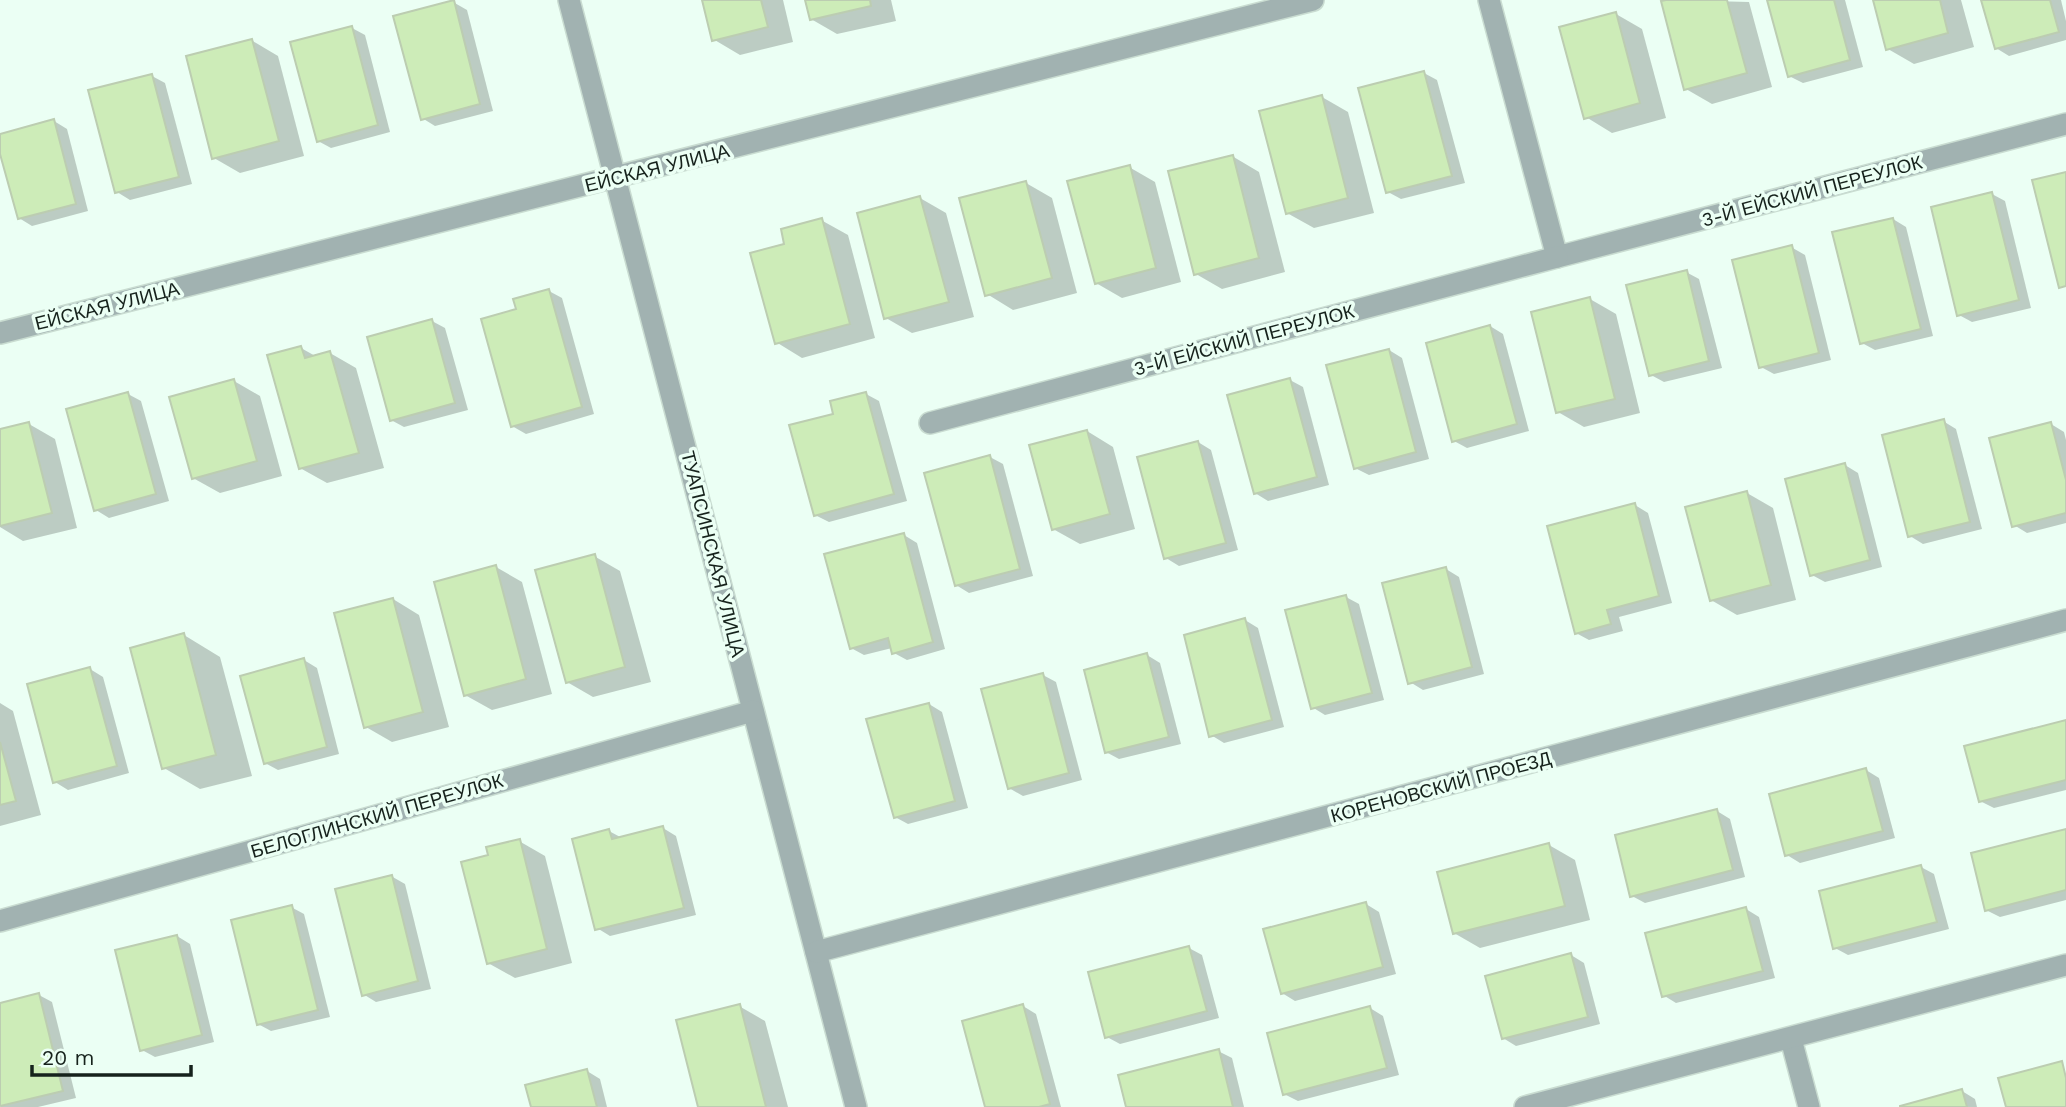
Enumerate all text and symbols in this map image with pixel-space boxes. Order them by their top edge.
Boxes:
street label: ЕЙСКАЯ УЛИЦА [582,139,732,197]
street label: 3-Й ЕЙСКИЙ ПЕРЕУЛОК [1699,150,1925,232]
street label: ЕЙСКАЯ УЛИЦА [32,277,182,335]
street label: 3-Й ЕЙСКИЙ ПЕРЕУЛОК [1131,299,1357,381]
street label: ТУАПСИНСКАЯ УЛИЦА [676,449,750,660]
street label: КОРЕНОВСКИЙ ПРОЕЗД [1328,746,1554,828]
street label: БЕЛОГЛИНСКИЙ ПЕРЕУЛОК [248,769,506,863]
scale bar [32,1034,191,1078]
text: 20 m [42,1045,94,1070]

